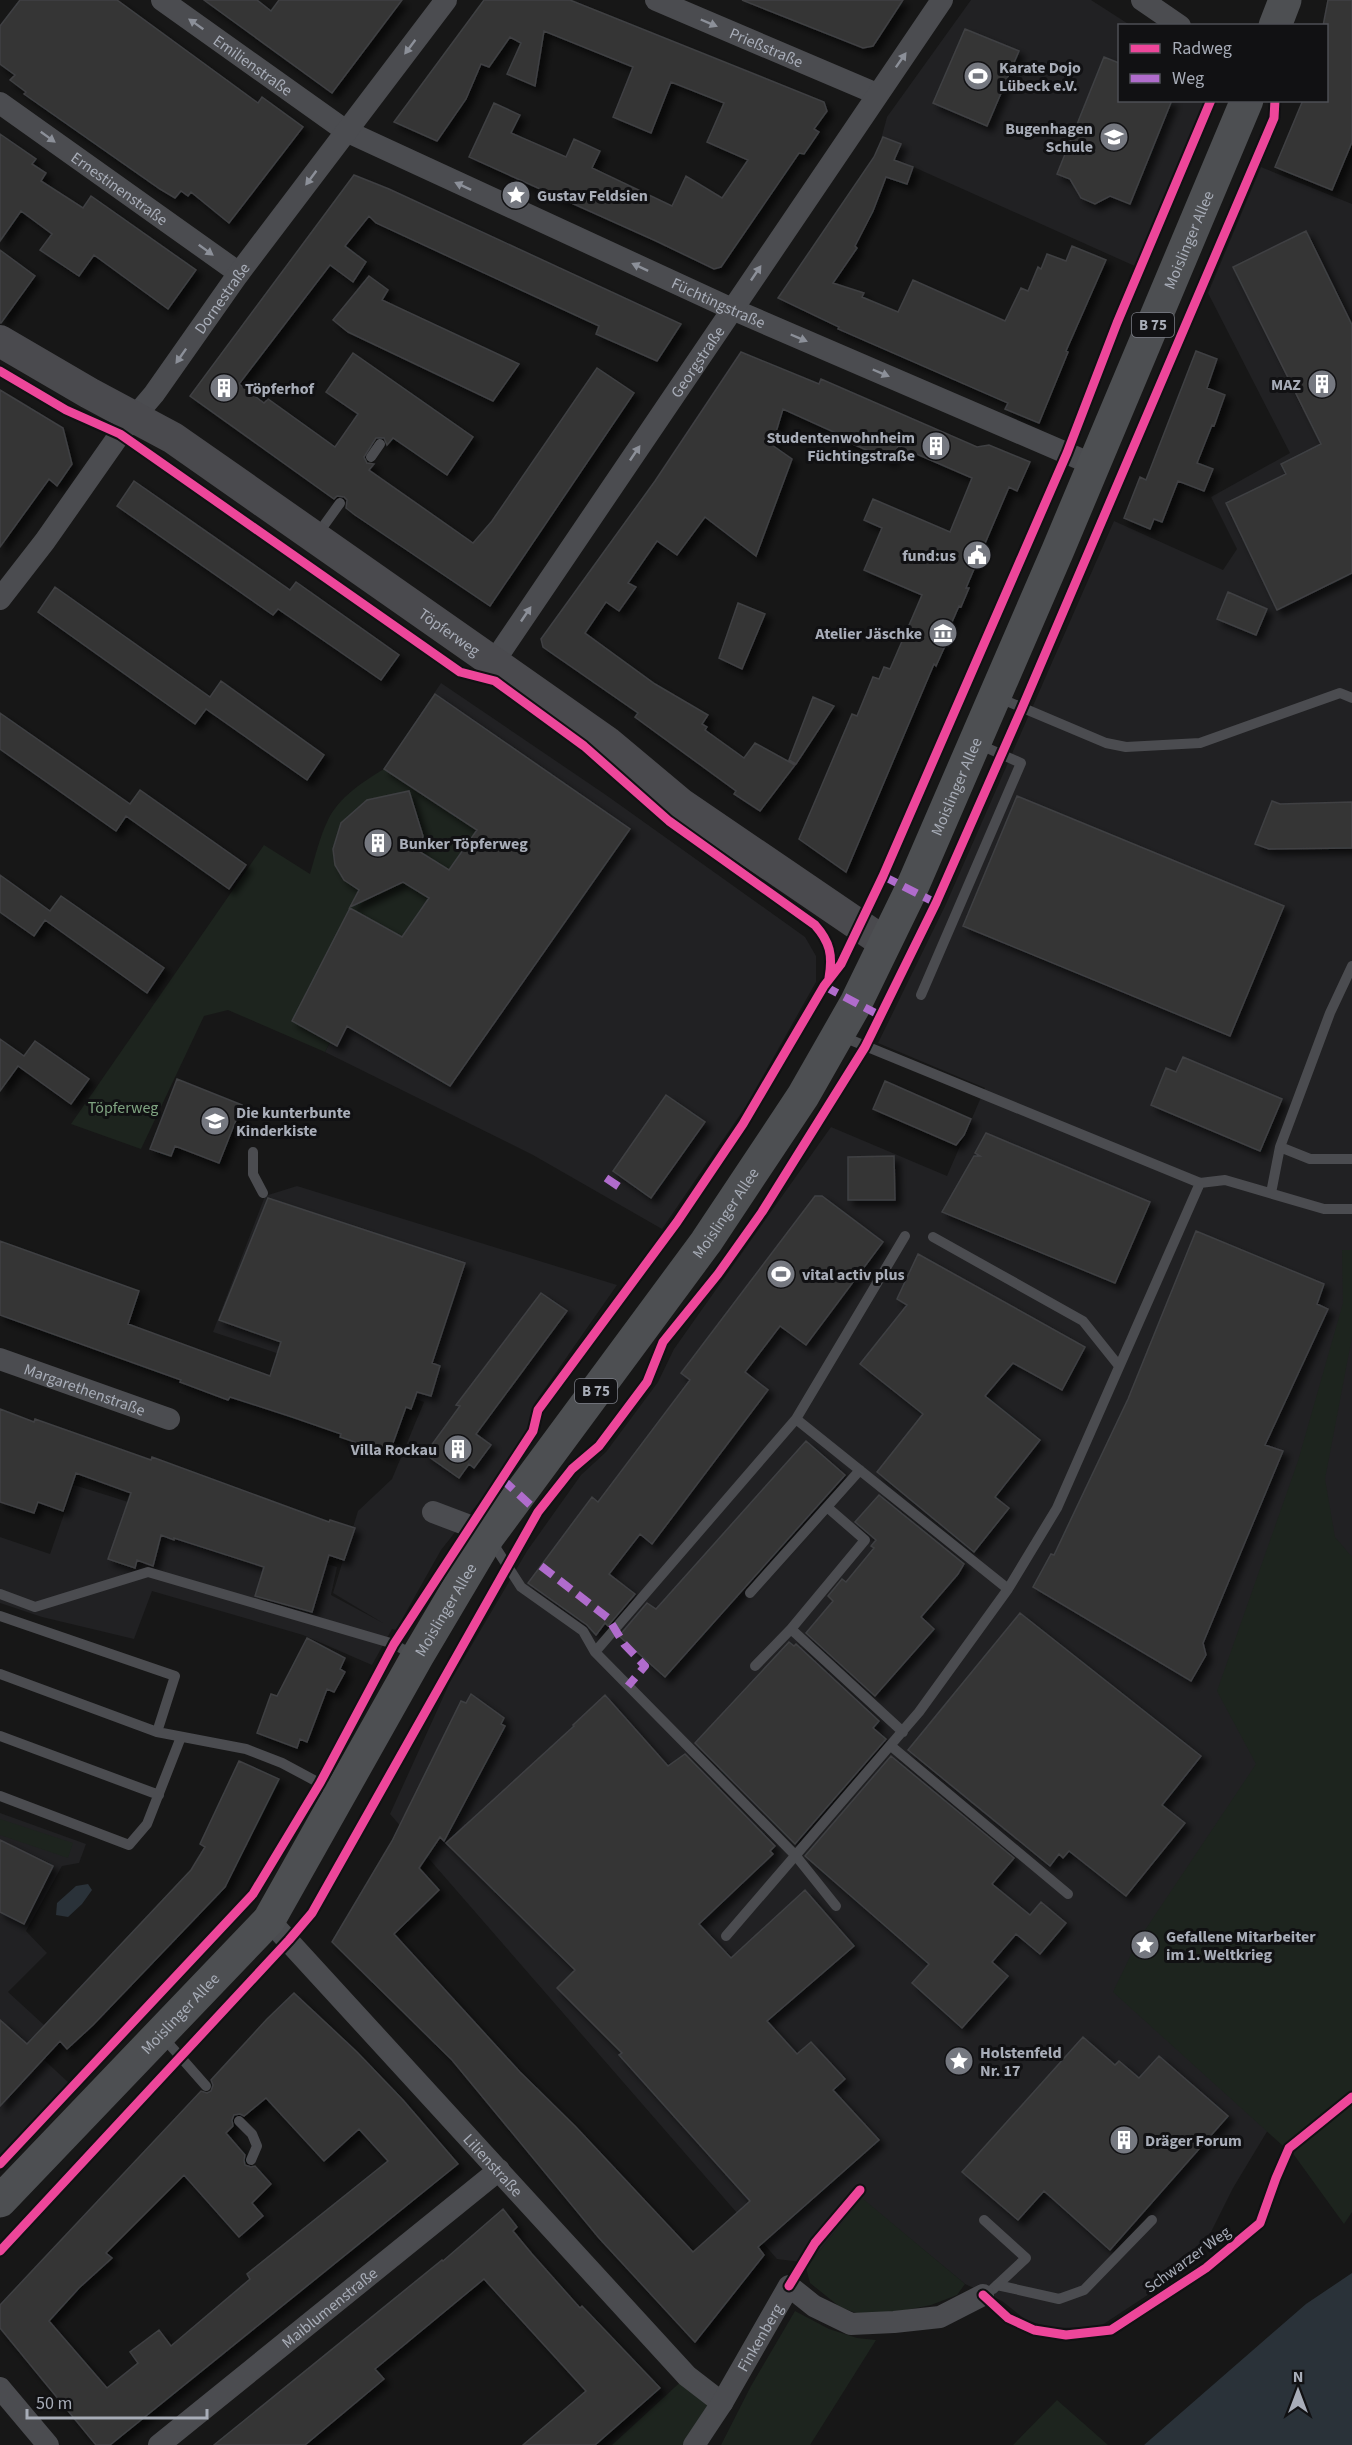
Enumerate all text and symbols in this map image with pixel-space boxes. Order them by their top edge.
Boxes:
one-way arrow [188,18,204,30]
one-way arrow [701,18,719,28]
street label: Prießstraße [726,23,806,73]
legend [1118,24,1328,102]
street label: Emilienstraße [209,30,297,102]
text: Radweg [1172,36,1232,61]
one-way arrow [405,39,417,54]
one-way arrow [895,52,906,68]
place label: Karate Dojo Lübeck e.V. [999,57,1081,97]
sports icon: Karate Dojo Lübeck e.V. [962,60,994,92]
text: Weg [1172,66,1204,91]
place label: Bugenhagen Schule [1005,118,1093,158]
school or university icon: Bugenhagen Schule [1098,121,1130,153]
one-way arrow [39,131,55,143]
street label: Ernestinenstraße [66,147,172,231]
one-way arrow [305,170,317,185]
place icon: Gustav Feldsien [500,179,532,211]
one-way arrow [454,181,471,190]
place label: Gustav Feldsien [537,185,648,207]
street label: Moislinger Allee [1159,187,1220,293]
one-way arrow [198,244,214,256]
street label: Dornestraße [189,258,255,339]
one-way arrow [632,262,649,271]
one-way arrow [750,265,761,282]
street label: Füchtingstraße [668,273,769,334]
road number: B 75 [1132,313,1174,337]
street label: Georgstraße [666,322,730,402]
one-way arrow [790,333,807,342]
one-way arrow [175,347,187,363]
building icon: MAZ [1306,368,1338,400]
one-way arrow [872,369,890,378]
building icon: Töpferhof [208,372,240,404]
place label: MAZ [1271,374,1301,396]
place label: Töpferhof [245,378,315,400]
place label: Studentenwohnheim Füchtingstraße [766,427,915,467]
building icon: Studentenwohnheim Füchtingstraße [920,430,952,462]
one-way arrow [629,445,641,461]
public building icon: fund:us [961,539,993,571]
place label: fund:us [902,545,956,567]
street label: Töpferweg [414,603,484,662]
one-way arrow [520,607,532,623]
museum icon: Atelier Jäschke [927,617,959,649]
place label: Atelier Jäschke [814,623,922,645]
street label: Moislinger Allee [926,734,988,839]
building icon: Bunker Töpferweg [362,827,394,859]
place label: Bunker Töpferweg [399,833,528,855]
park label: Töpferweg [88,1097,158,1119]
place label: Die kunterbunte Kinderkiste [236,1102,351,1142]
school or university icon: Die kunterbunte Kinderkiste [199,1105,231,1137]
street label: Moislinger Allee [688,1164,764,1263]
sports icon: vital activ plus [765,1258,797,1290]
place label: vital activ plus [802,1264,905,1286]
street label: Margarethenstraße [21,1358,148,1422]
road number: B 75 [575,1379,617,1403]
building icon: Villa Rockau [442,1433,474,1465]
place label: Villa Rockau [350,1439,437,1461]
street label: Moislinger Allee [410,1559,482,1661]
place label: Gefallene Mitarbeiter im 1. Weltkrieg [1166,1926,1316,1966]
place icon: Gefallene Mitarbeiter im 1. Weltkrieg [1129,1929,1161,1961]
street label: Moislinger Allee [136,1968,225,2059]
place label: Holstenfeld Nr. 17 [980,2042,1062,2082]
place icon: Holstenfeld Nr. 17 [943,2045,975,2077]
building icon: Dräger Forum [1108,2124,1140,2156]
street label: Lilienstraße [458,2129,527,2202]
place label: Dräger Forum [1145,2130,1242,2152]
street label: Schwarzer Weg [1140,2221,1235,2298]
street label: Maiblumenstraße [277,2263,383,2354]
street label: Finkenberg [732,2300,789,2376]
north arrow [1268,2361,1328,2421]
text: N [1293,2366,1303,2388]
scale bar [27,2382,207,2420]
text: 50 m [36,2391,72,2416]

